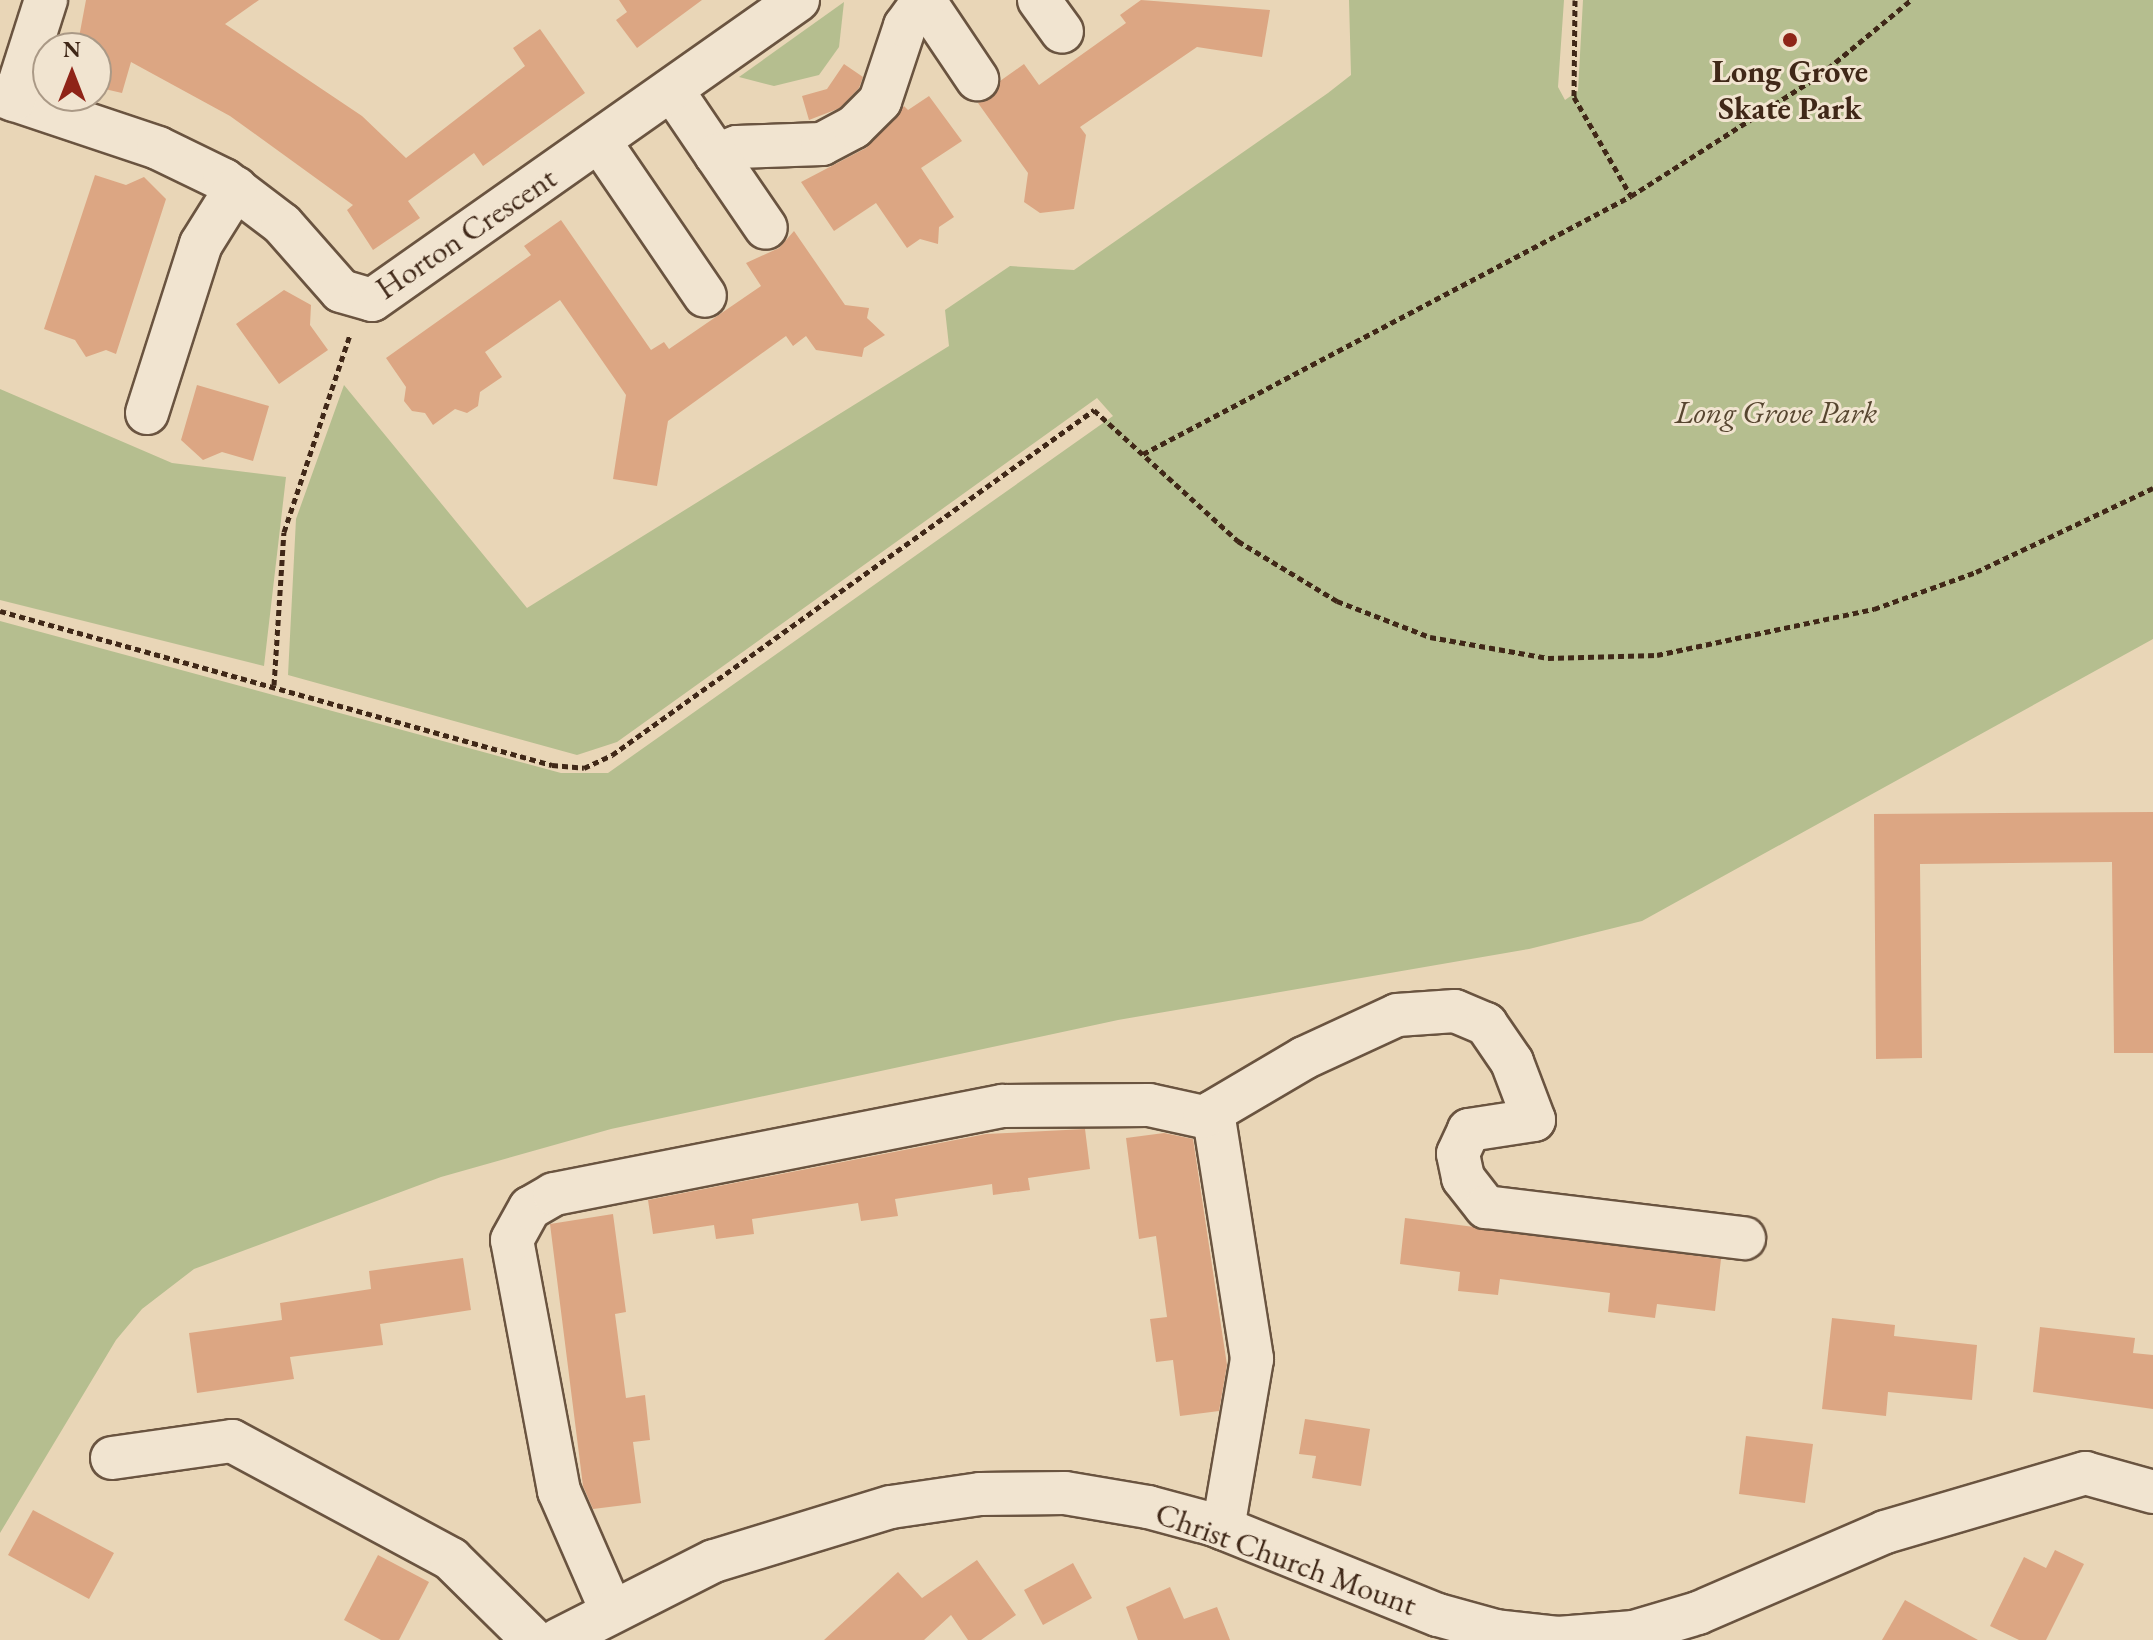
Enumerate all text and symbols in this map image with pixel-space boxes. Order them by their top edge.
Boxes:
marker: Long Grove Skate Park [1781,31,1799,49]
north arrow [32,32,112,112]
text: N [63,35,81,64]
place label: Long Grove Skate Park [1712,53,1868,128]
street label: Horton Crescent [368,158,564,308]
park label: Long Grove Park [1675,393,1877,431]
street label: Christ Church Mount [1150,1494,1422,1624]

